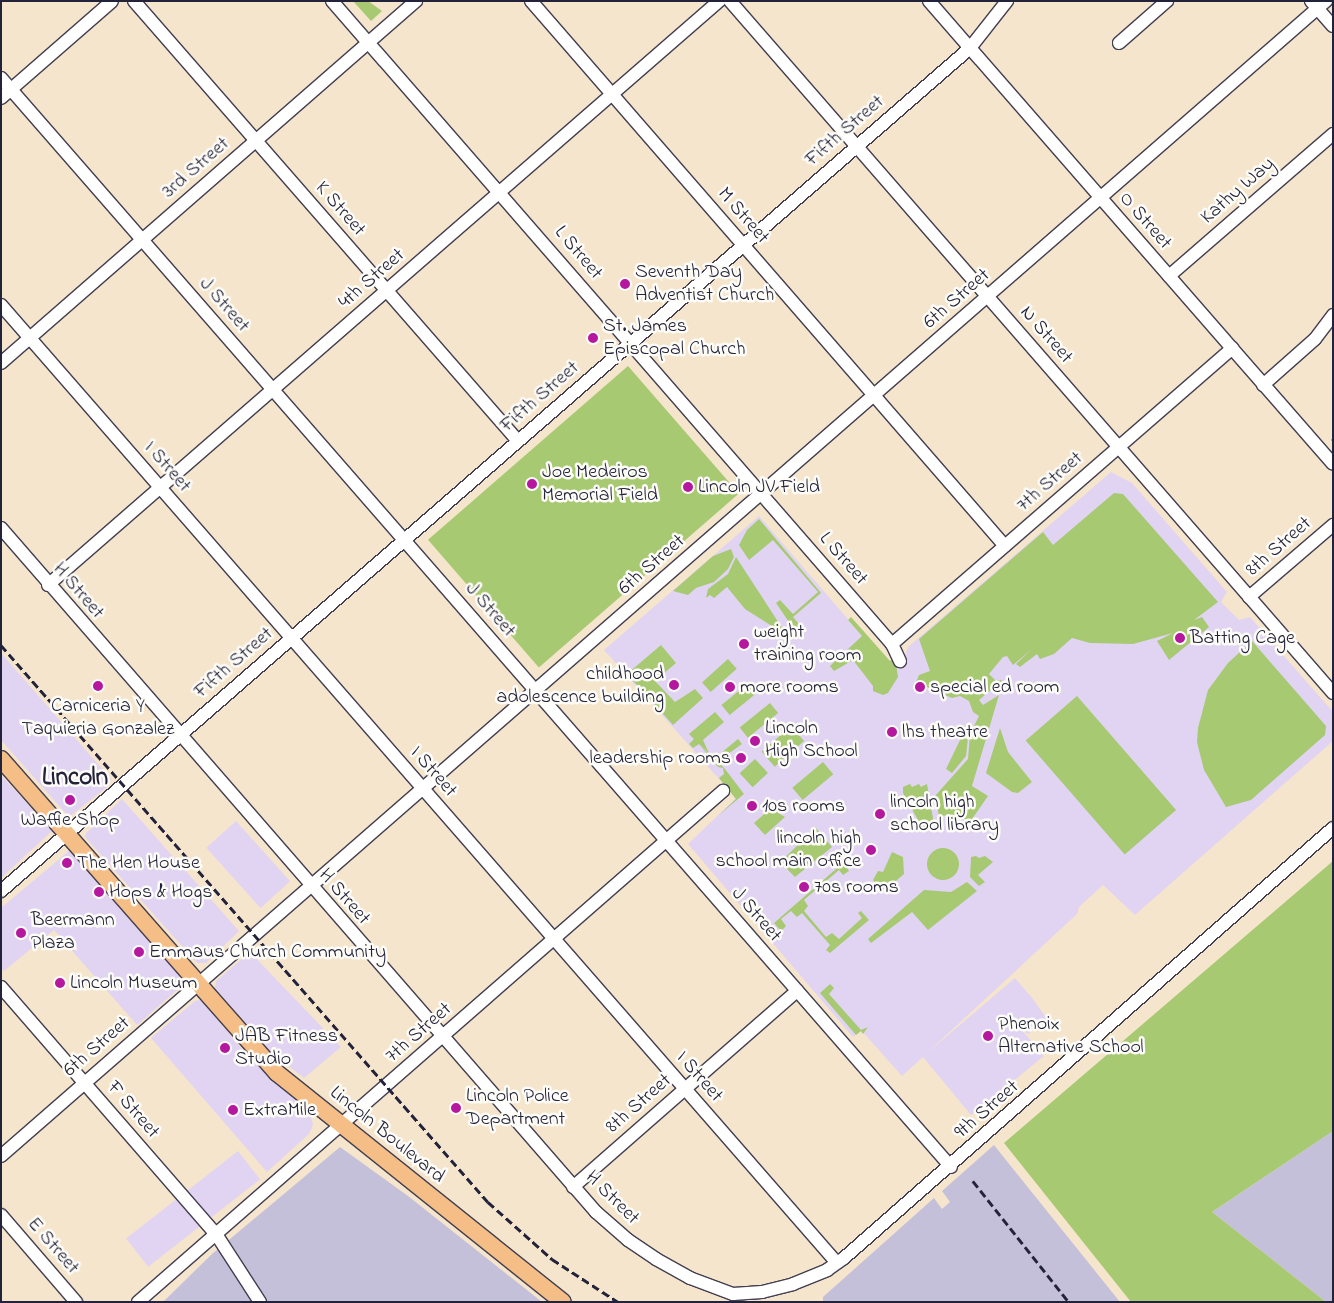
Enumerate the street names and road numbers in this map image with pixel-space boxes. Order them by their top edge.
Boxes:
street label: Fifth Street [801,90,889,172]
street label: 3rd Street [158,132,234,204]
street label: Kathy Way [1196,152,1280,230]
street label: K Street [310,177,370,241]
street label: M Street [712,183,774,249]
street label: O Street [1113,187,1177,255]
street label: L Street [549,221,607,285]
street label: 4th Street [334,244,410,314]
street label: 6th Street [919,264,995,334]
street label: J Street [194,273,254,337]
street label: N Street [1014,301,1078,369]
street label: Fifth Street [496,356,584,438]
street label: I Street [138,436,196,498]
street label: 7th Street [1012,447,1088,517]
street label: 8th Street [1241,512,1317,582]
street label: L Street [813,527,873,591]
street label: 6th Street [614,530,690,600]
street label: H Street [47,558,109,624]
street label: J Street [460,578,520,642]
street label: Fifth Street [190,622,278,704]
street label: I Street [404,741,462,803]
street label: H Street [313,864,375,930]
street label: J Street [726,883,786,947]
street label: 7th Street [381,998,457,1068]
street label: 6th Street [59,1012,135,1082]
street label: I Street [670,1046,728,1108]
street label: 8th Street [601,1069,677,1139]
street label: 9th Street [950,1075,1024,1145]
street label: F Street [102,1076,164,1144]
street label: Lincoln Boulevard [325,1081,449,1189]
street label: H Street [580,1166,644,1230]
street label: E Street [22,1213,84,1279]

